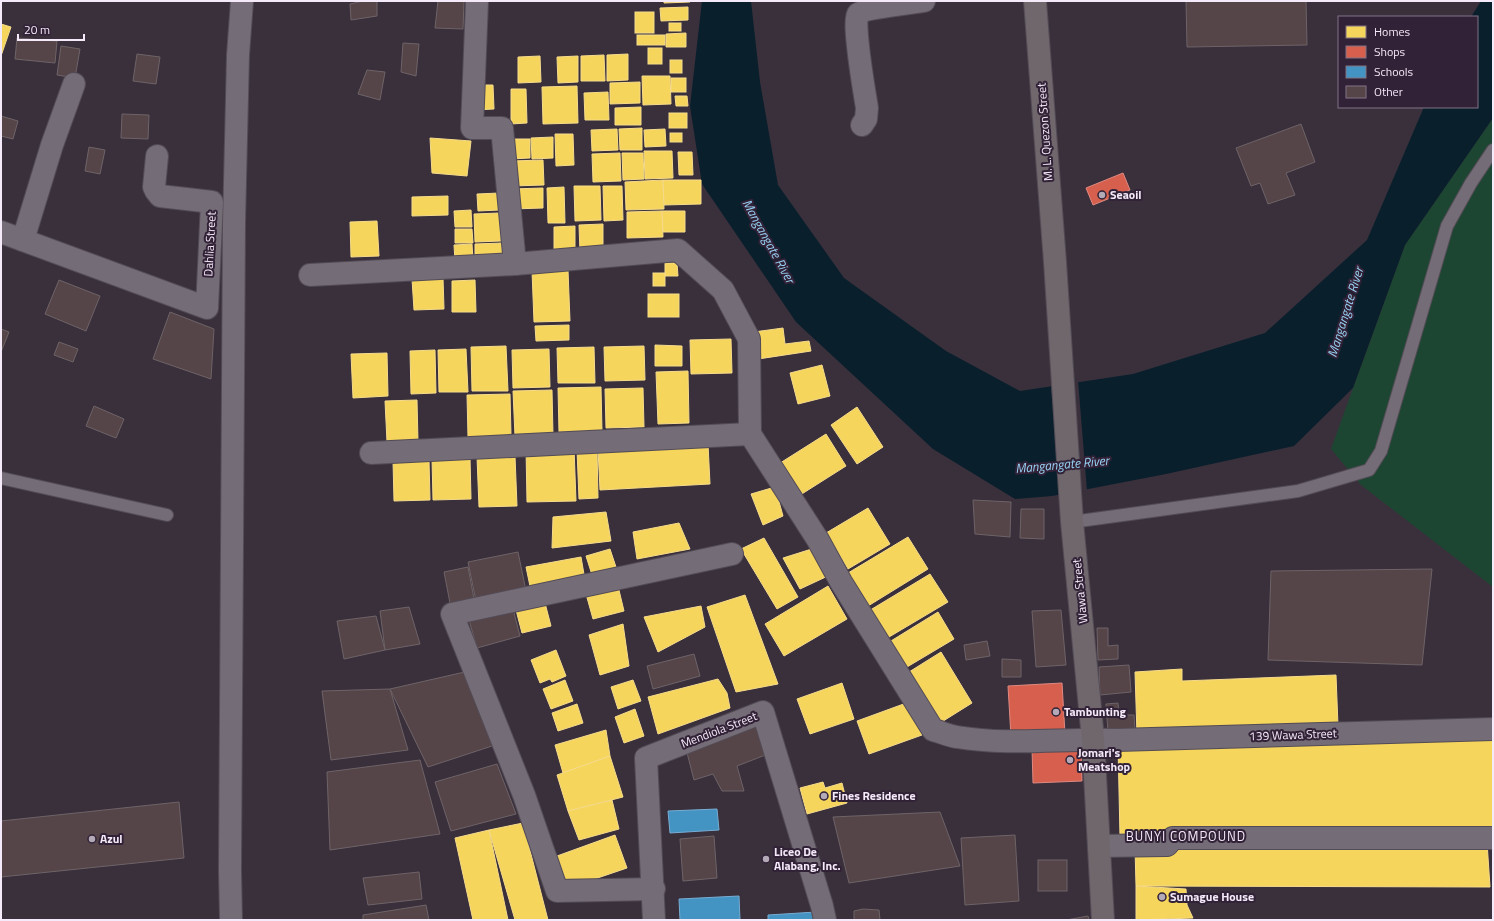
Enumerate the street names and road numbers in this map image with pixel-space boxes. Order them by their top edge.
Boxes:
street label: M. L. Quezon Street [1032,82,1057,182]
street label: Dahlia Street [198,210,221,277]
street label: Wawa Street [1067,557,1092,624]
street label: Mendiola Street [678,706,760,753]
street label: 139 Wawa Street [1249,723,1338,746]

